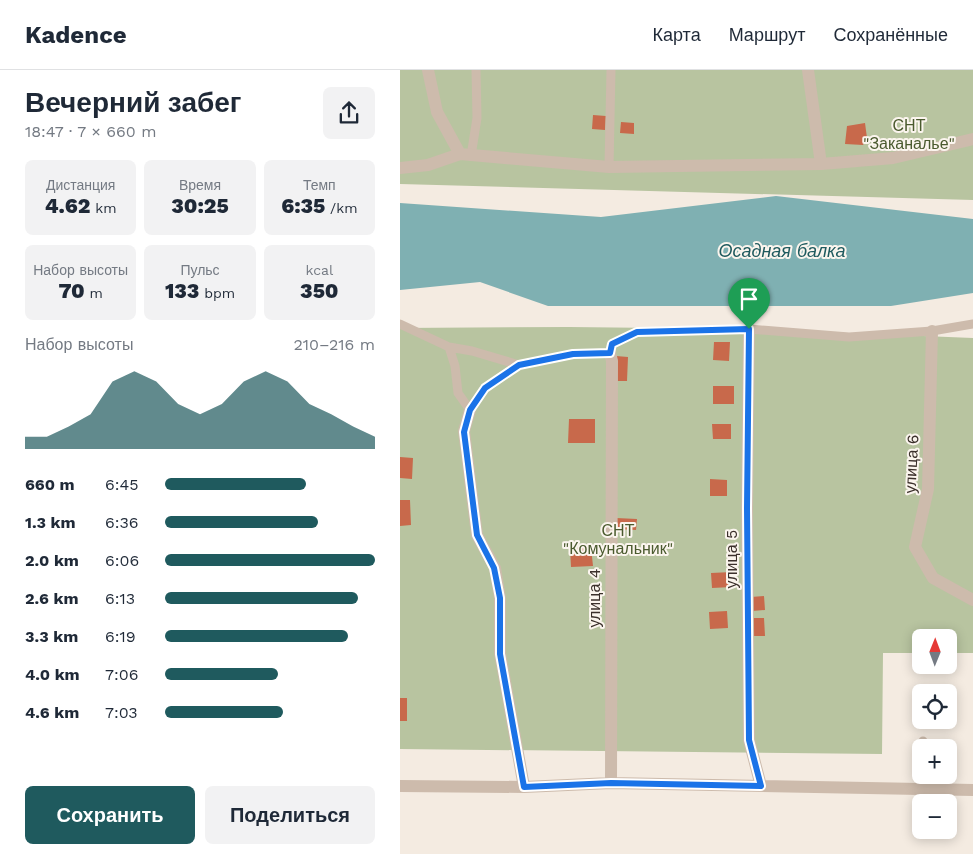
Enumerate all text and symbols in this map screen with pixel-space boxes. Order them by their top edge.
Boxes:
text: Kadence [25,21,127,49]
text: Карта [653,24,701,45]
text: Маршрут [729,24,805,45]
text: Сохранённые [833,24,948,45]
text: Вечерний забег [25,86,242,119]
button: share [323,87,375,139]
park label: СНТ "Заканалье" [863,116,955,153]
text: 18:47 · 7 × 660 m [25,122,156,141]
text: Дистанция [46,177,115,193]
text: Время [179,177,221,193]
text: Темп [303,177,336,193]
text: 4.62 [45,193,90,218]
text: 30:25 [171,193,229,218]
text: 6:35 [281,193,325,218]
text: km [90,200,117,216]
text: /km [325,200,358,216]
water label: Осадная балка [718,240,846,261]
text: Набор высоты [33,262,128,278]
text: Пульс [180,262,220,278]
text: kcal [305,262,333,278]
text: 70 [58,278,85,303]
text: 133 [165,278,199,303]
text: 350 [300,278,339,303]
pin [728,278,770,329]
text: m [85,285,103,301]
text: bpm [199,285,235,301]
icon: arrive [735,285,763,313]
text: Набор высоты [25,335,133,354]
text: 210–216 m [293,335,375,354]
street label: улица 6 [900,434,923,494]
text: 660 m [25,475,75,494]
text: 6:45 [105,475,139,494]
text: 1.3 km [25,513,76,532]
text: 6:36 [105,513,139,532]
park label: СНТ "Комунальник" [563,521,673,558]
street label: улица 5 [722,530,741,588]
text: 2.0 km [25,551,79,570]
text: 6:06 [105,551,139,570]
street label: улица 4 [585,568,604,628]
text: 2.6 km [25,589,79,608]
text: 6:13 [105,589,135,608]
text: 3.3 km [25,627,78,646]
text: 6:19 [105,627,136,646]
north arrow [912,629,958,674]
map controls [912,629,957,839]
text: 4.0 km [25,665,80,684]
text: 7:06 [105,665,138,684]
button: locate [912,684,957,729]
text: 4.6 km [25,703,79,722]
text: 7:03 [105,703,138,722]
button: + [912,739,957,784]
button: Сохранить [25,786,195,844]
button: Поделиться [205,786,375,844]
button: − [912,794,957,839]

